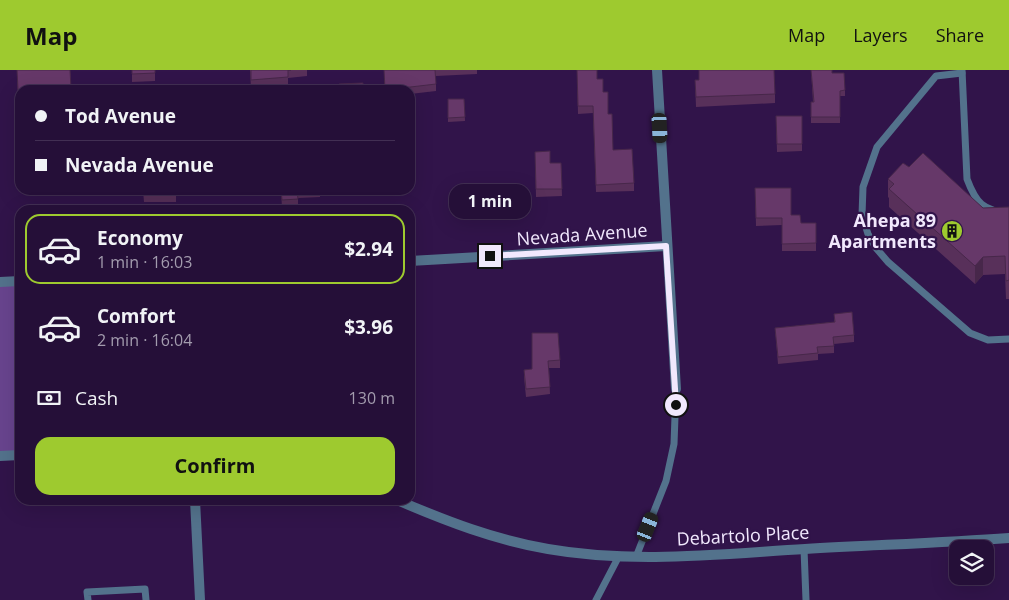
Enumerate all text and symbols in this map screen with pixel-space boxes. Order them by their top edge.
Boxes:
text: Map [25,19,77,52]
text: Map [788,23,825,47]
text: Layers [853,23,908,47]
text: Share [936,23,984,47]
text: Tod Avenue [65,103,176,129]
car [651,113,668,143]
text: Nevada Avenue [65,152,214,178]
callout: 1 min [449,184,531,218]
text: 1 min [468,190,512,212]
place label: Ahepa 89 Apartments [828,208,936,253]
street label: Nevada Avenue [516,217,648,251]
building icon: Ahepa 89 Apartments [940,219,964,243]
text: Economy [97,225,183,251]
icon: car [37,227,82,272]
text: $2.94 [344,236,393,262]
route end [479,245,501,267]
text: 1 min · 16:03 [97,251,192,273]
text: Comfort [97,303,176,329]
icon: car [37,305,82,350]
text: $3.96 [344,314,393,340]
text: 2 min · 16:04 [97,329,192,351]
icon: cash [35,384,63,412]
text: Cash [75,385,118,411]
text: 130 m [349,387,395,409]
route start [665,394,687,416]
button: Confirm [35,437,395,495]
car [635,510,660,544]
street label: Debartolo Place [676,520,810,550]
map controls [949,540,994,585]
button: layers [949,540,994,585]

